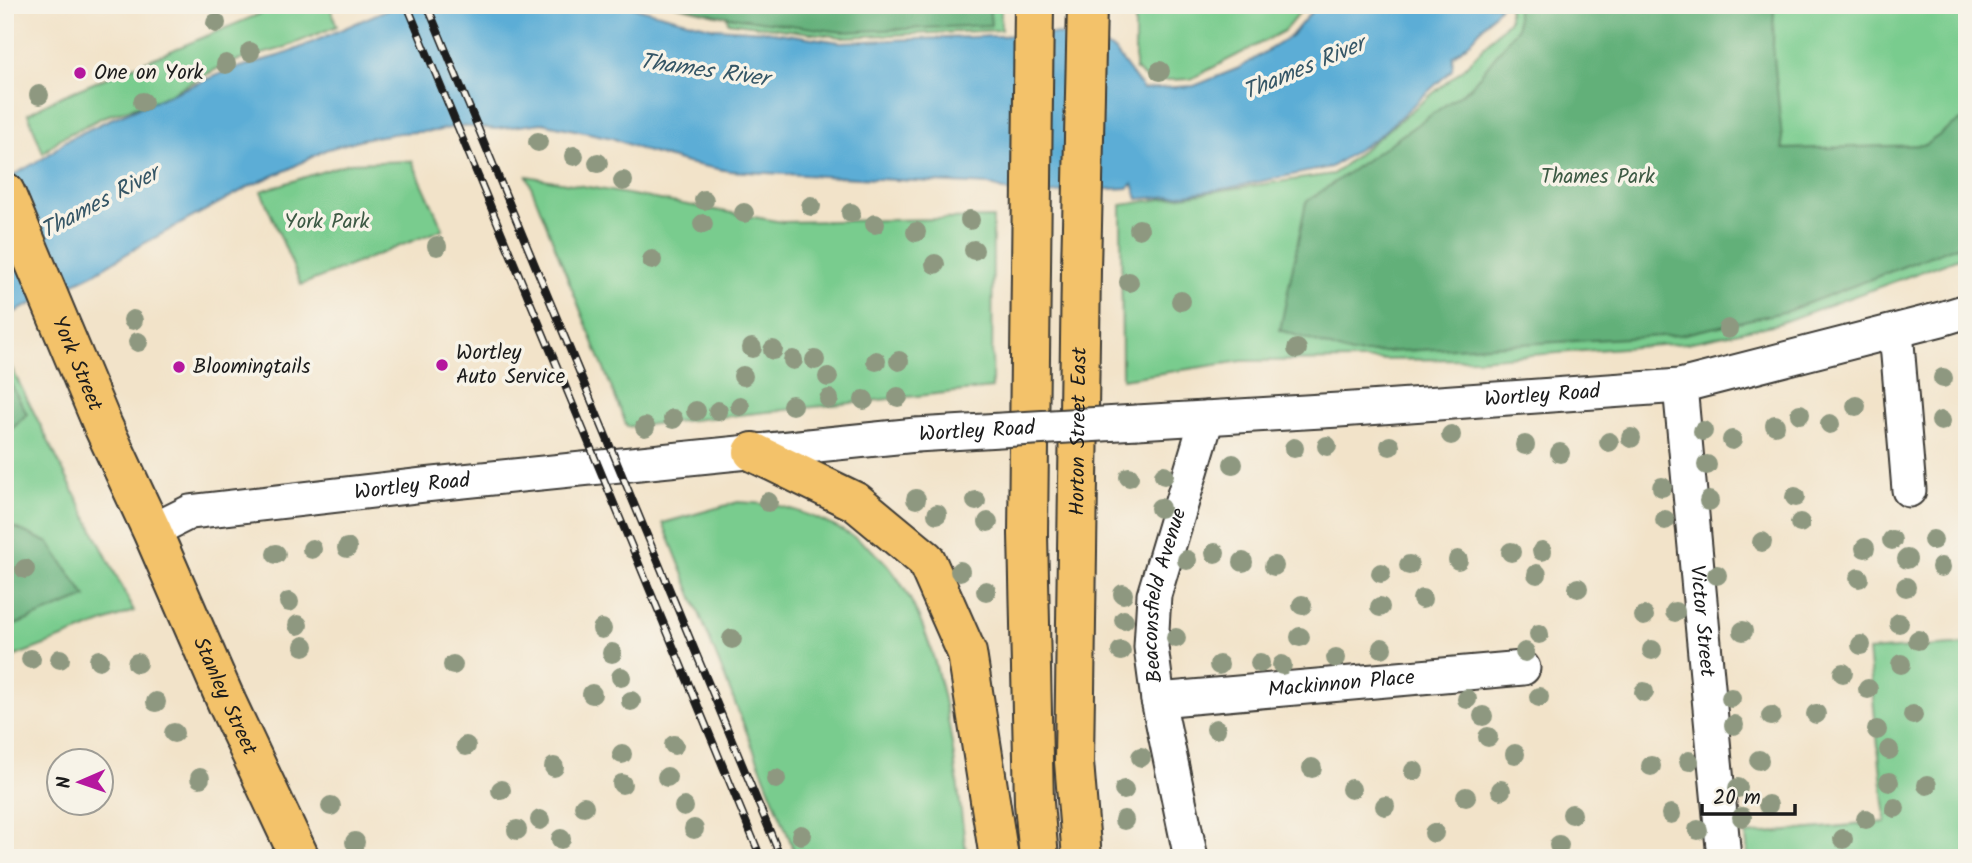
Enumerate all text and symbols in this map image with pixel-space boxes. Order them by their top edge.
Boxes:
water label: Thames River [1237,25,1375,111]
water label: Thames River [637,44,775,98]
place label: One on York [94,57,204,90]
marker: One on York [72,65,88,81]
water label: Thames River [34,155,170,249]
park label: Thames Park [1541,161,1655,194]
park label: York Park [285,206,370,239]
street label: York Street [42,311,112,417]
place label: Wortley Auto Service [456,337,566,394]
street label: Horton Street East [1061,346,1096,516]
place label: Bloomingtails [193,351,311,384]
marker: Wortley Auto Service [434,357,450,373]
marker: Bloomingtails [171,359,187,375]
street label: Wortley Road [1483,375,1602,416]
street label: Wortley Road [918,412,1036,451]
street label: Wortley Road [353,464,472,509]
street label: Beaconsfield Avenue [1134,503,1196,685]
street label: Victor Street [1680,564,1724,679]
street label: Stanley Street [184,632,266,762]
street label: Mackinnon Place [1266,661,1417,707]
north arrow [46,748,116,818]
scale bar [1702,772,1795,816]
text: N [50,776,80,789]
text: 20 m [1713,782,1761,815]

